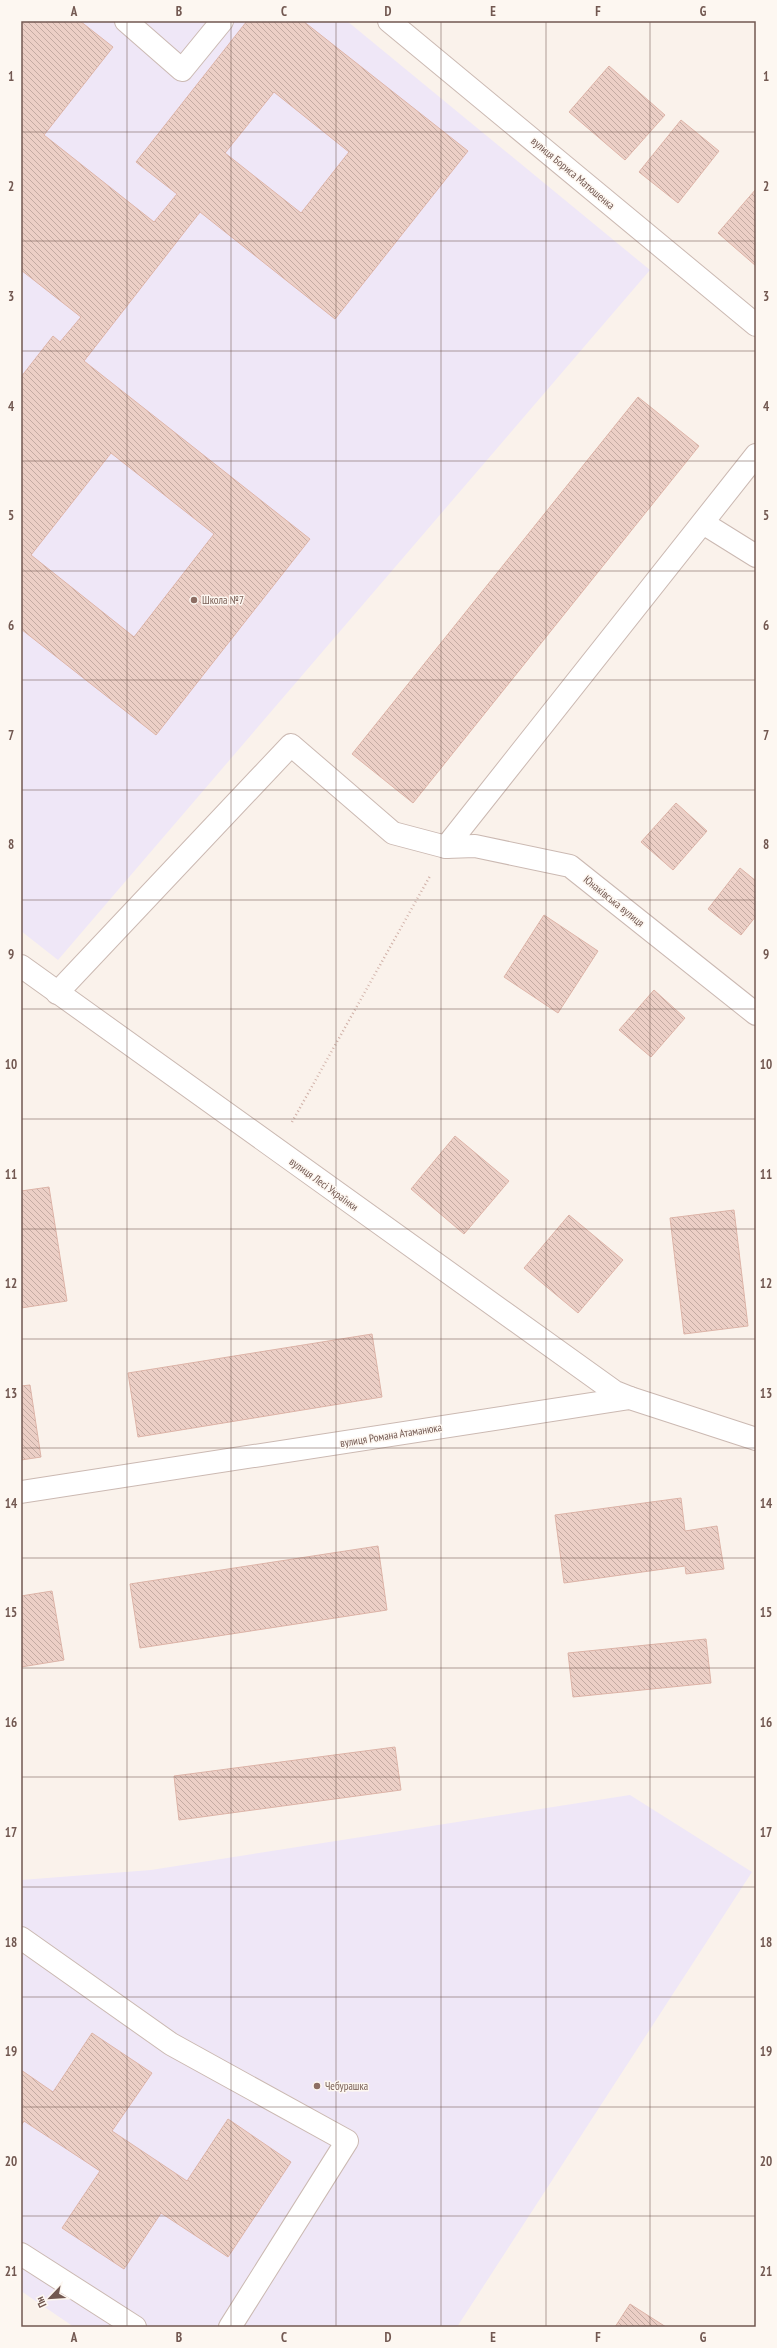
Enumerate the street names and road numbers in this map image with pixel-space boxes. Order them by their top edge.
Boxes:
street label: вулиця Бориса Матюшенка [528,134,618,212]
street label: Юнаківська вулиця [581,872,647,930]
street label: вулиця Лесі Українки [287,1154,361,1214]
street label: вулиця Романа Атаманюка [339,1420,443,1450]

